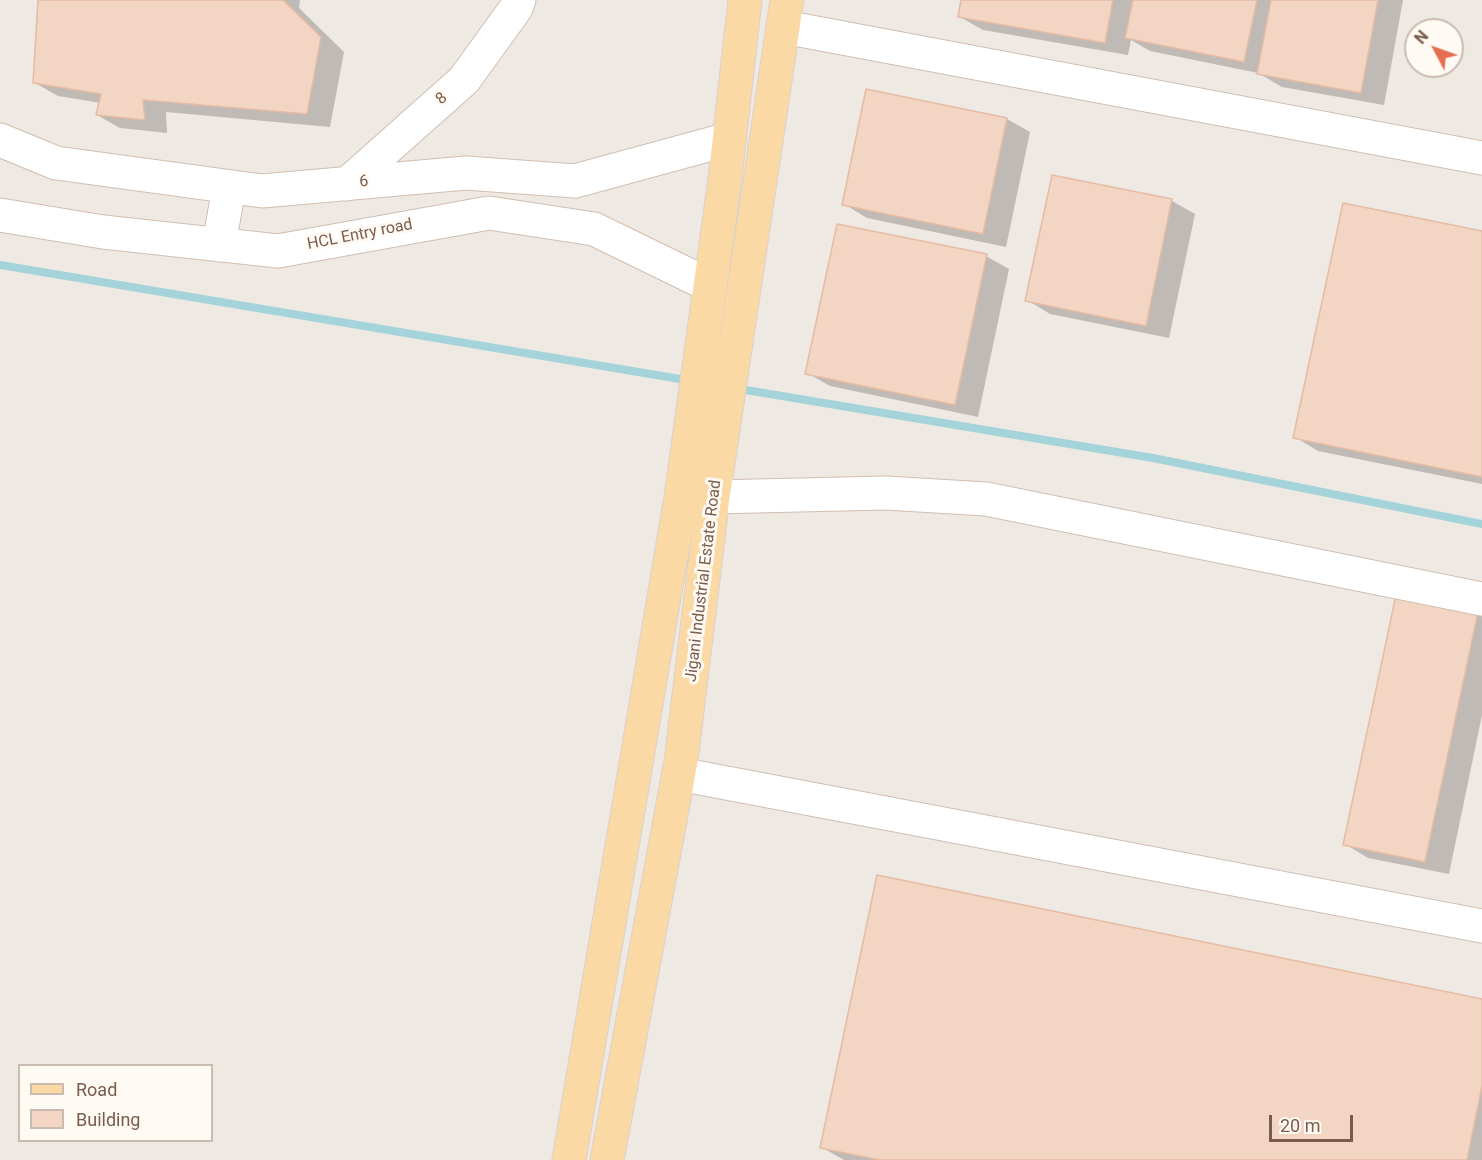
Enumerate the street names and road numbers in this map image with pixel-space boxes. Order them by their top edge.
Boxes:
street label: 8 [432,89,452,109]
street label: 6 [359,172,369,192]
street label: HCL Entry road [306,215,414,255]
street label: Jigani Industrial Estate Road [682,479,726,683]

